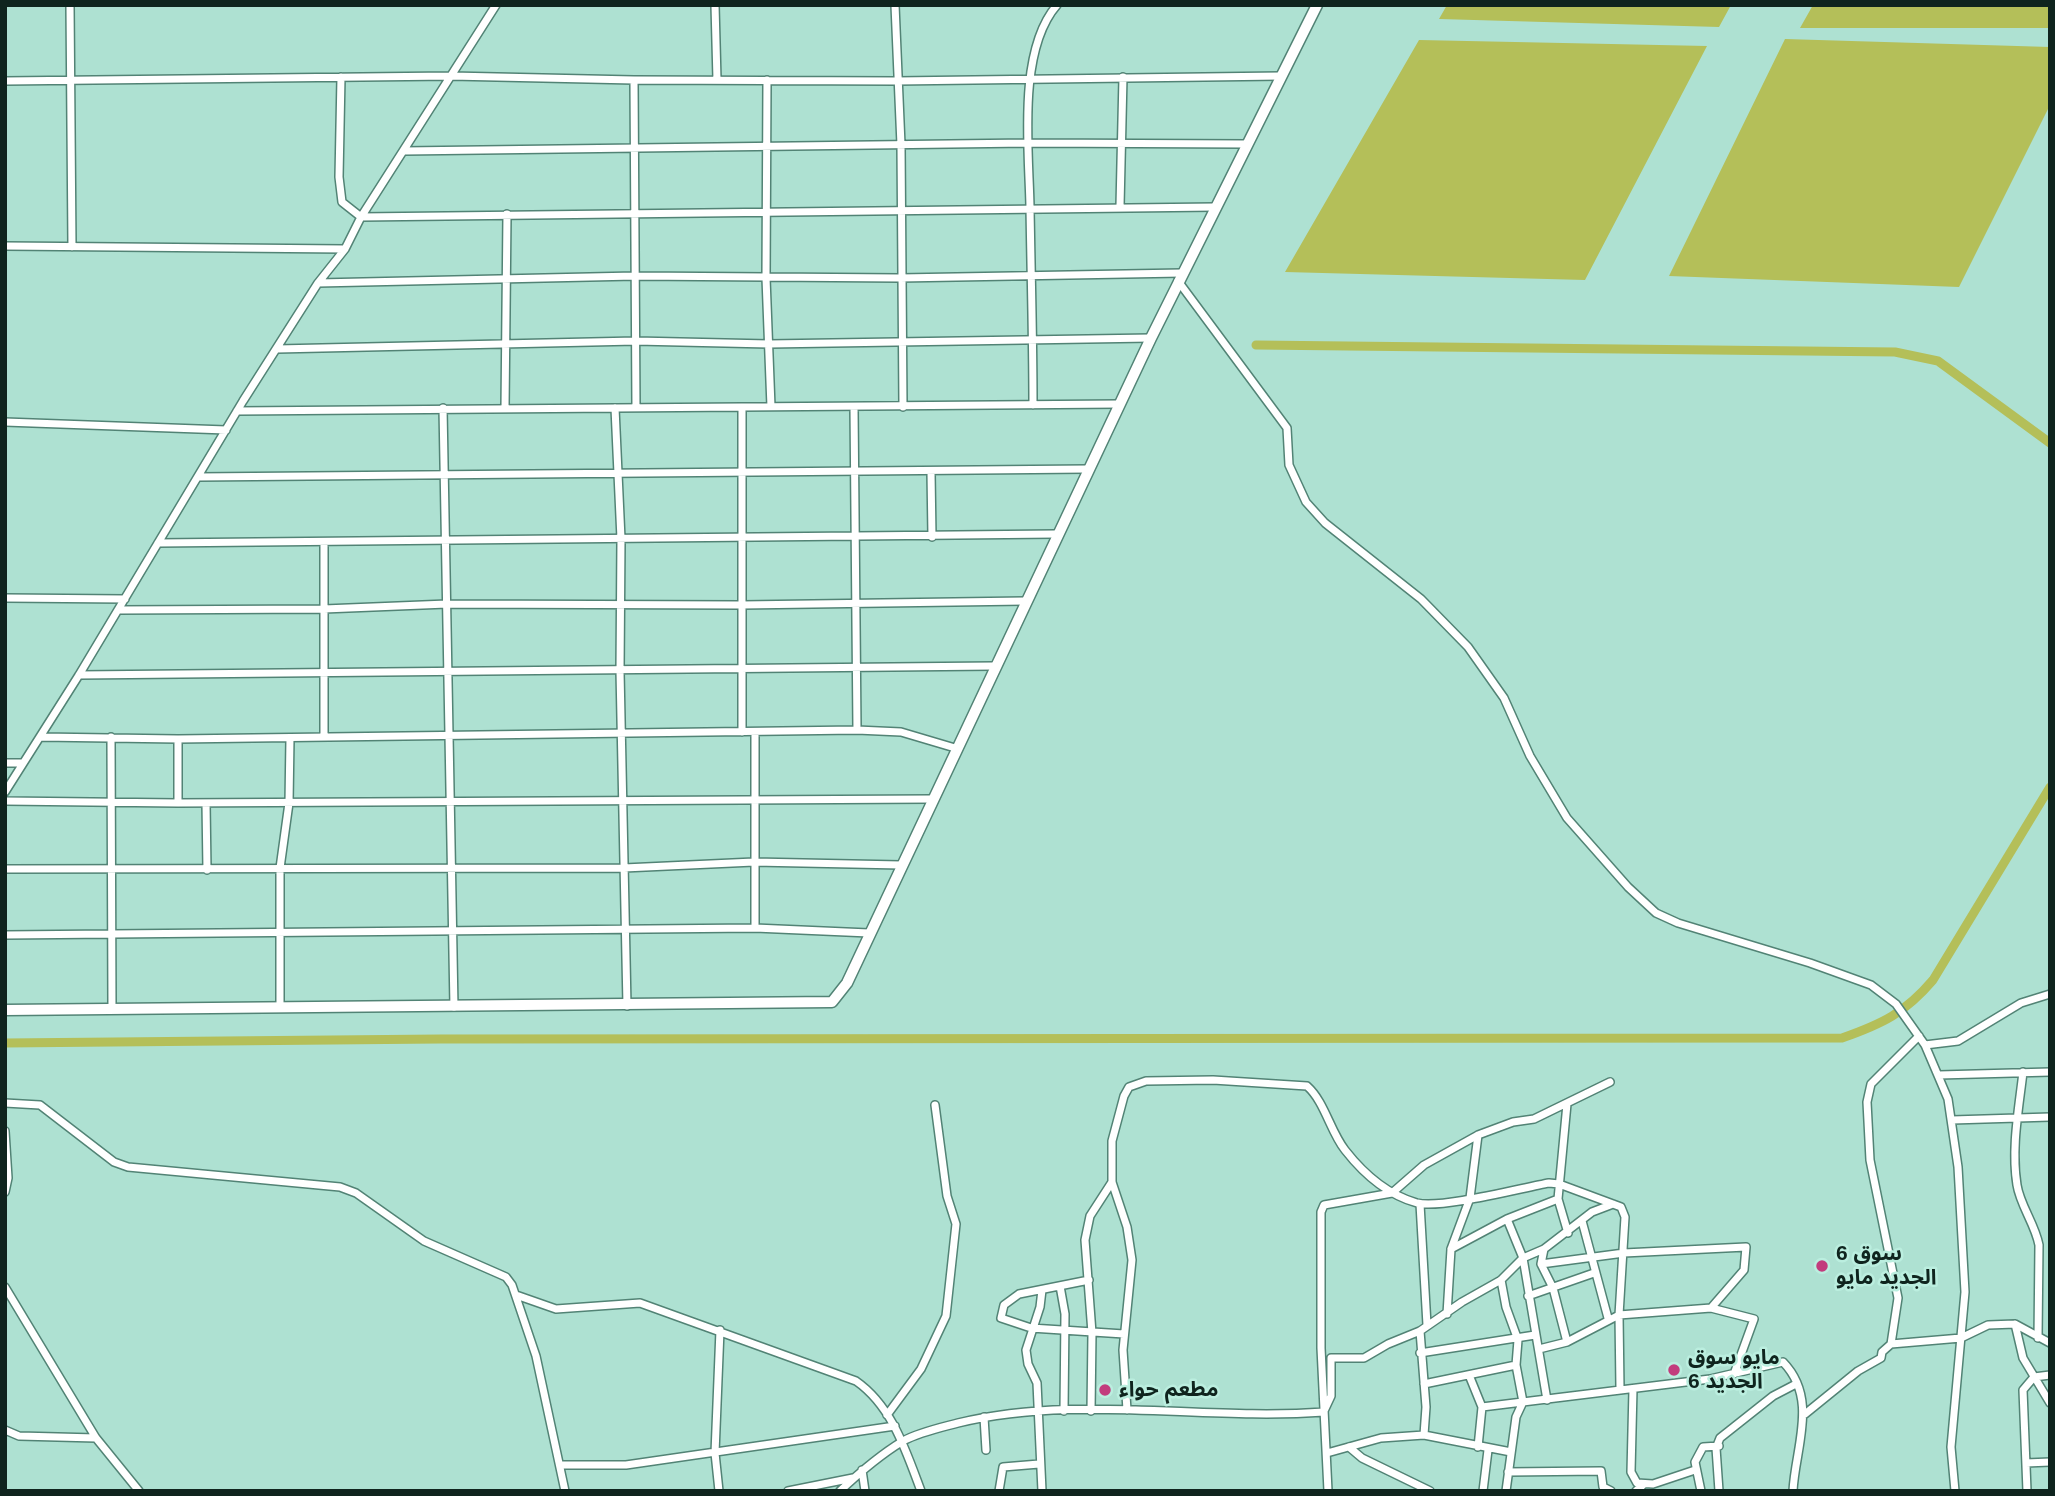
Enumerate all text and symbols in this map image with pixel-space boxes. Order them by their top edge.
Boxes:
place label: سوق 6 الجديد مايو [1836,1241,1937,1291]
marker: سوق 6 الجديد مايو [1814,1258,1830,1274]
place label: مايو سوق 6 الجديد [1688,1345,1780,1395]
marker: مايو سوق 6 الجديد [1666,1362,1682,1378]
place label: مطعم حواء [1119,1377,1218,1403]
marker: مطعم حواء [1097,1382,1113,1398]

